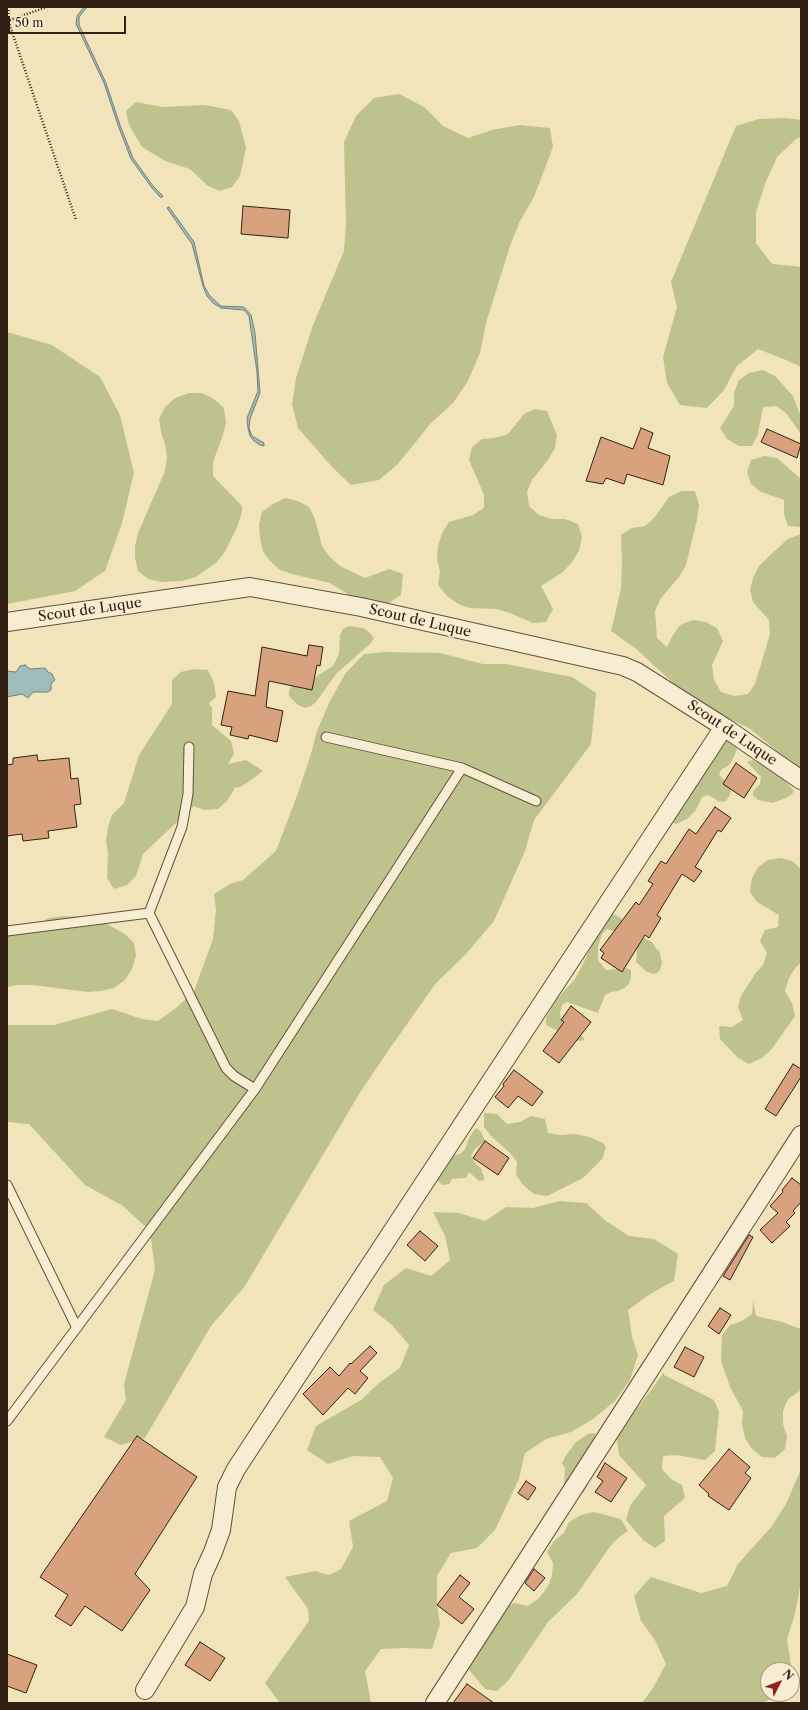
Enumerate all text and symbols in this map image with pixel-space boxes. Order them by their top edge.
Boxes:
scale bar [10,8,128,34]
text: 50 m [15,15,44,30]
street label: Scout de Luque [37,594,143,626]
street label: Scout de Luque [367,601,473,641]
street label: Scout de Luque [684,697,780,769]
north arrow [760,1662,800,1702]
text: N [780,1666,797,1683]

